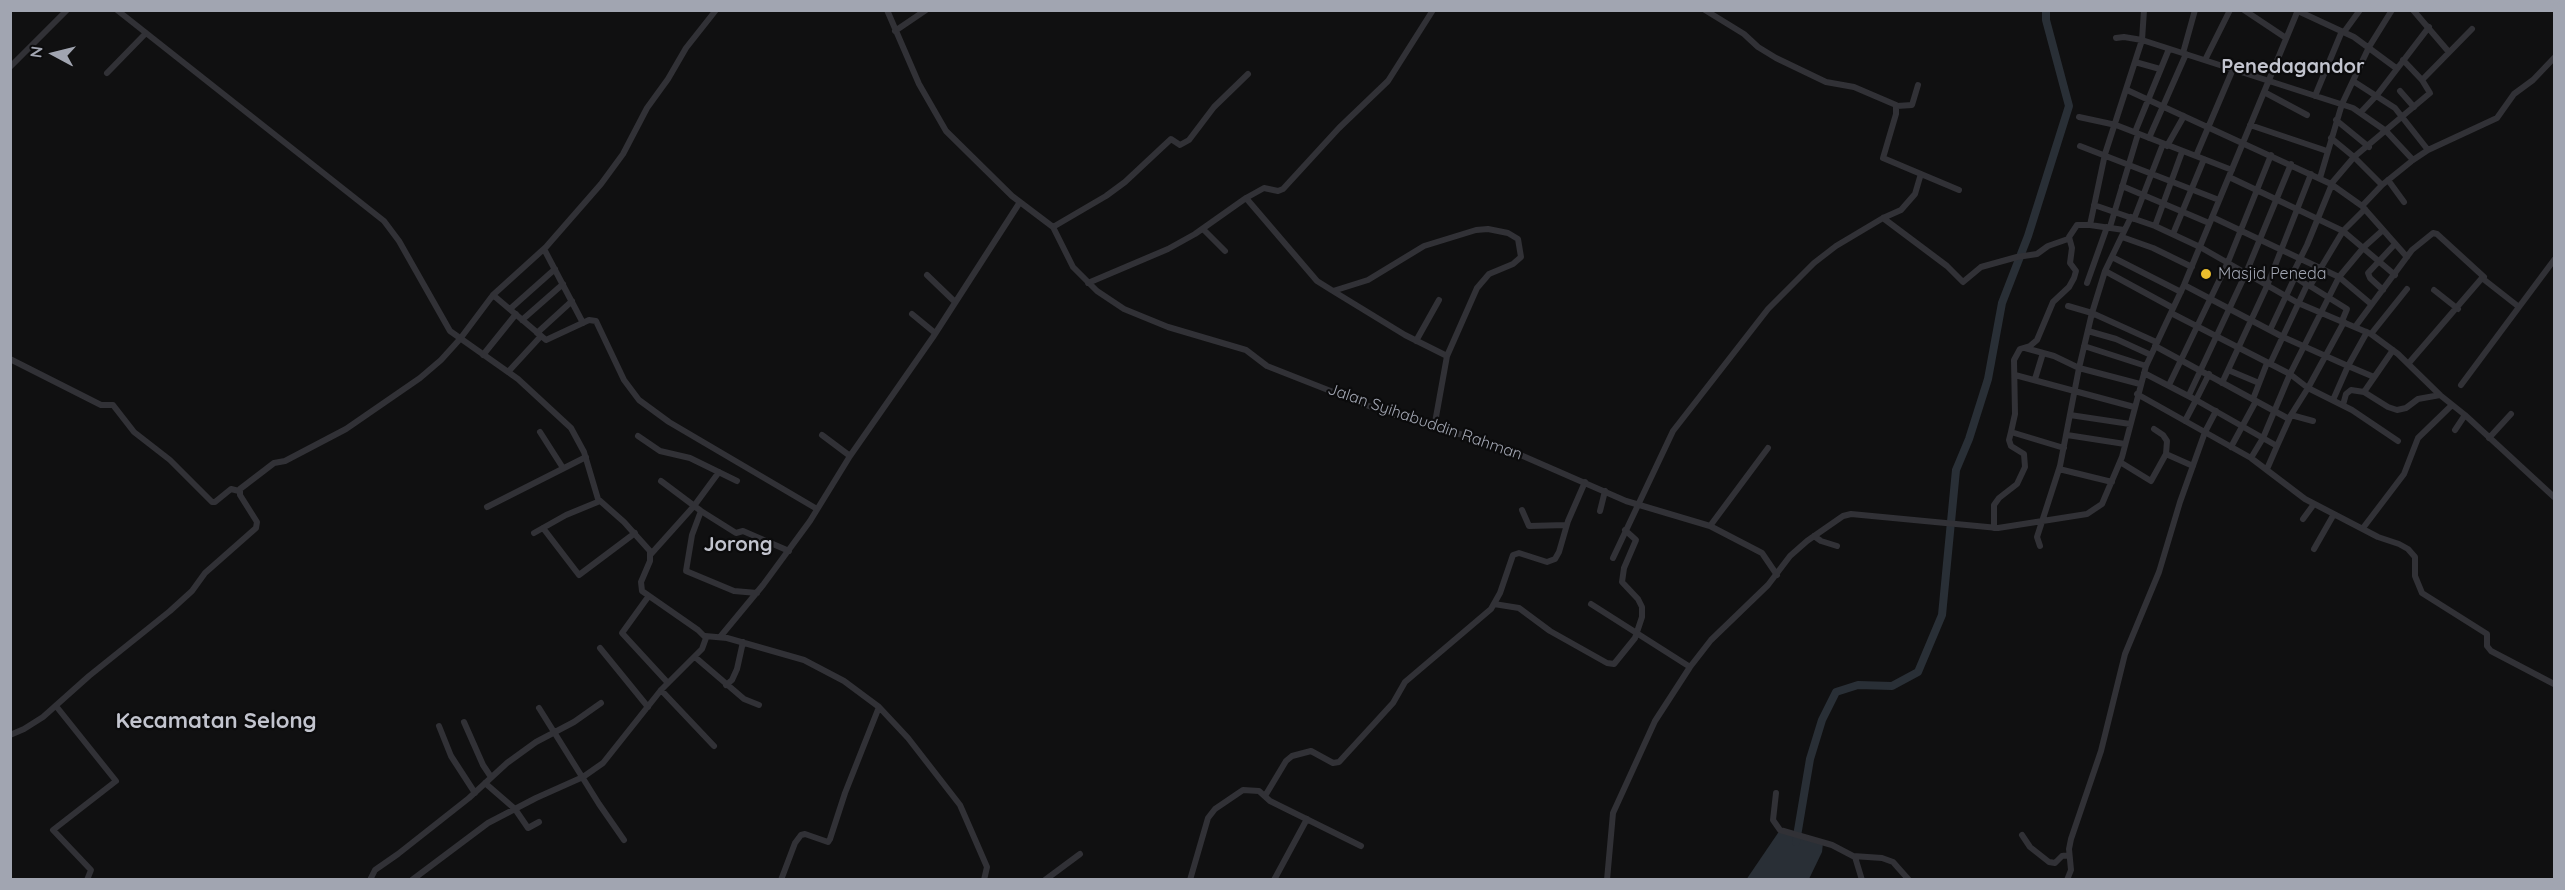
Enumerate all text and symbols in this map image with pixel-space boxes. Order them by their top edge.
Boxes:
north arrow [24,24,84,84]
text: N [25,45,47,59]
district label: Penedagandor [2221,55,2365,79]
place label: Masjid Peneda [2218,264,2326,284]
marker: Masjid Peneda [2199,267,2213,281]
street label: Jalan Syihabuddin Rahman [1325,380,1525,464]
district label: Jorong [704,533,772,557]
district label: Kecamatan Selong [115,708,317,734]

